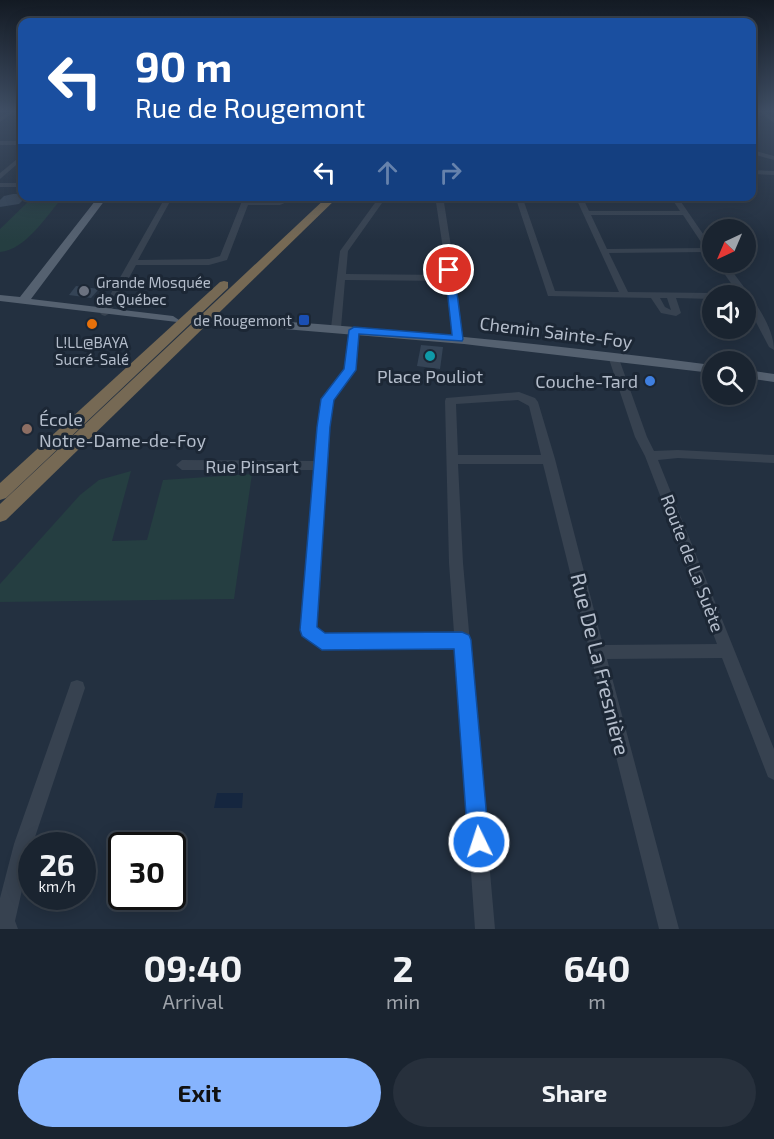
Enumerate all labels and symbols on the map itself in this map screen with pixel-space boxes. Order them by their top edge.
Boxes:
north arrow [702,219,756,273]
pin [423,244,474,295]
place label: Grande Mosquée de Québec [96,273,211,309]
marker: Grande Mosquée de Québec [77,284,91,298]
place label: de Rougemont [193,311,292,329]
street label: Chemin Sainte-Foy [478,312,634,352]
marker: de Rougemont [297,313,311,327]
marker: L!LL@BAYA Sucré-Salé [85,317,99,331]
place label: L!LL@BAYA Sucré-Salé [55,333,129,368]
marker: Place Pouliot [423,349,437,363]
place label: Place Pouliot [377,365,483,387]
place label: Couche-Tard [535,370,638,392]
marker: Couche-Tard [643,374,657,388]
place label: École Notre-Dame-de-Foy [39,408,206,451]
marker: École Notre-Dame-de-Foy [20,422,34,436]
street label: Rue Pinsart [205,455,299,477]
street label: Route de La Suète [657,491,729,635]
street label: Rue De La Fresnière [566,570,636,758]
position arrow [447,810,511,874]
speed limit sign: 30 [108,832,186,910]

